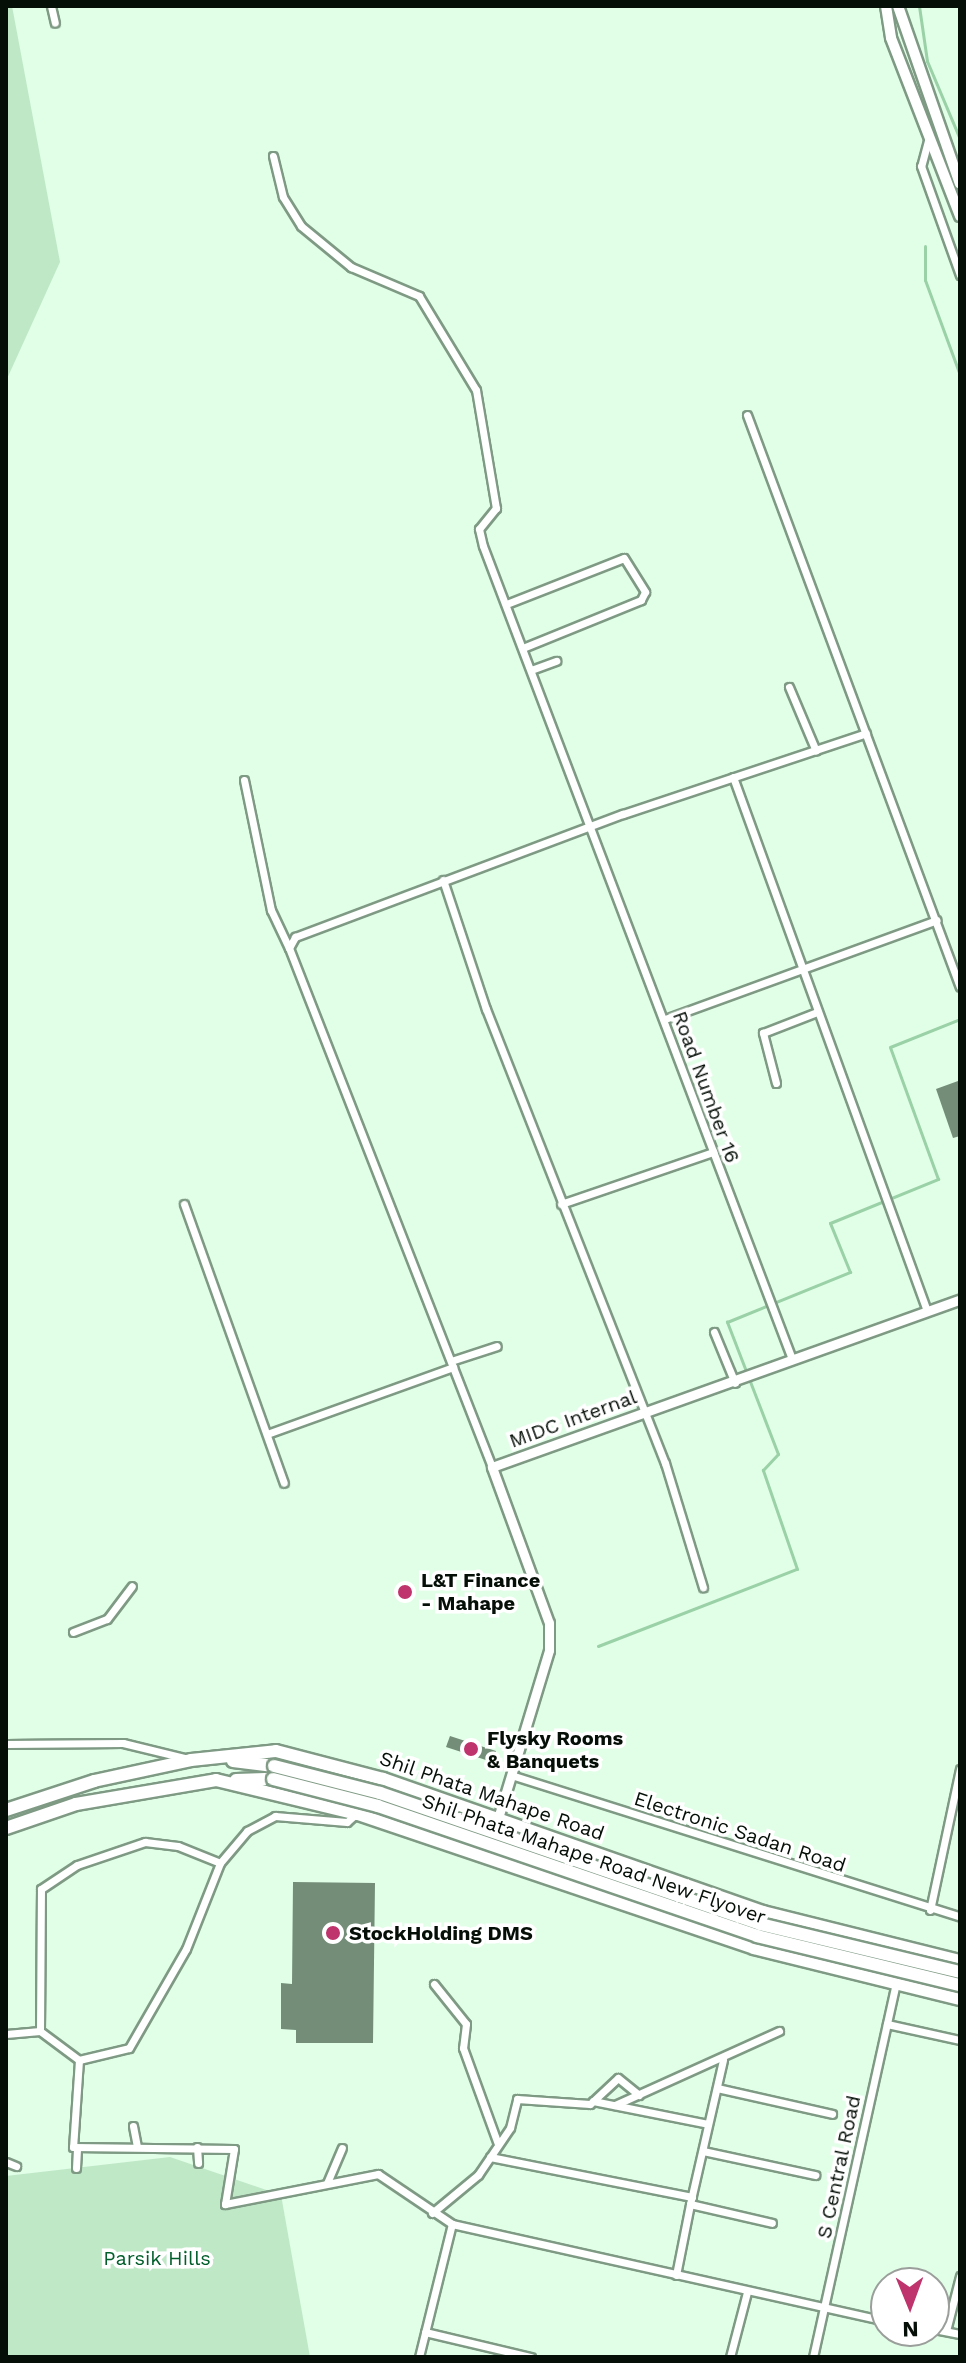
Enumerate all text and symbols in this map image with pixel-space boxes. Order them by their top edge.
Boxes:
street label: Road Number 16 [667,1007,745,1167]
street label: MIDC Internal [506,1385,640,1453]
place label: L&T Finance - Mahape [421,1568,541,1615]
marker: L&T Finance - Mahape [396,1583,414,1601]
place label: Flysky Rooms & Banquets [487,1726,624,1773]
marker: Flysky Rooms & Banquets [462,1740,480,1758]
street label: Shil Phata Mahape Road [376,1746,608,1846]
street label: Electronic Sadan Road [631,1786,849,1878]
street label: Shil Phata Mahape Road New Flyover [418,1788,770,1930]
place label: StockHolding DMS [349,1921,533,1945]
marker: StockHolding DMS [324,1924,342,1942]
street label: S Central Road [812,2093,866,2241]
park label: Parsik Hills [103,2246,211,2270]
north arrow [870,2267,950,2347]
text: N [902,2317,919,2342]

